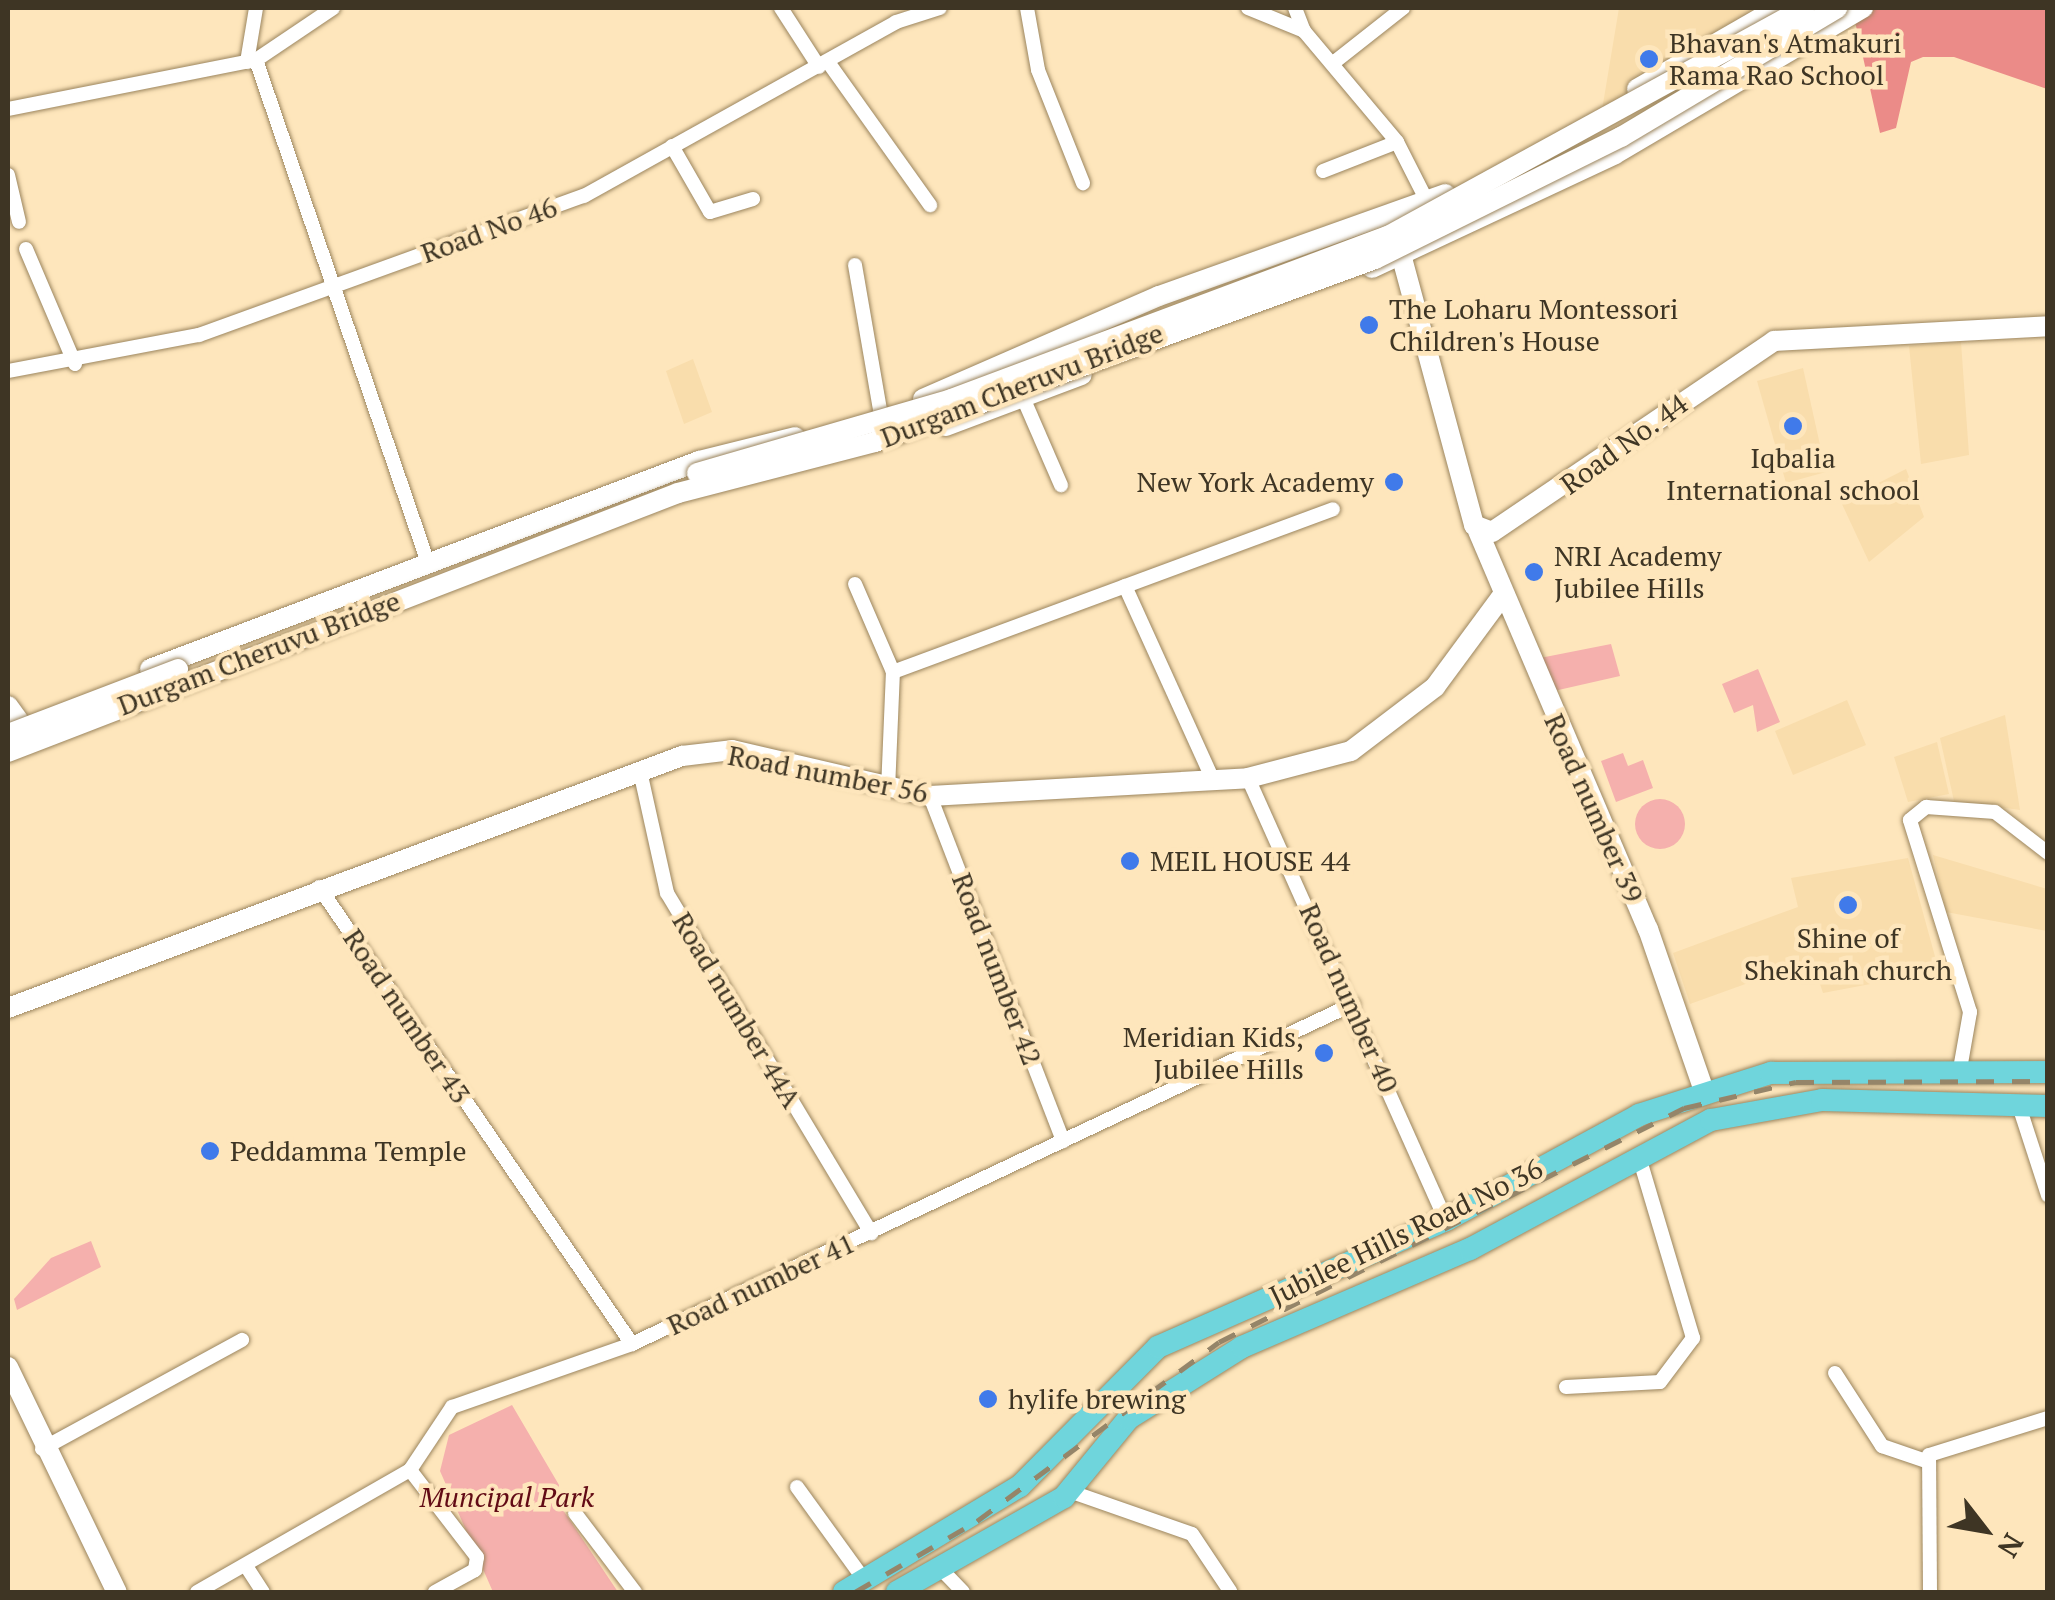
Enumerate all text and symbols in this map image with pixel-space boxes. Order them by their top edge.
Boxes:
place label: Bhavan's Atmakuri Rama Rao School [1669,26,1902,92]
marker: Bhavan's Atmakuri Rama Rao School [1638,48,1660,70]
street label: Road No 46 [417,190,561,270]
place label: The Loharu Montessori Children's House [1389,292,1678,358]
marker: The Loharu Montessori Children's House [1358,314,1380,336]
street label: Durgam Cheruvu Bridge [876,316,1168,454]
street label: Road No. 44 [1554,386,1694,502]
marker: Iqbalia International school [1782,415,1804,437]
place label: Iqbalia International school [1666,441,1920,507]
place label: New York Academy [1136,465,1374,499]
marker: New York Academy [1383,471,1405,493]
place label: NRI Academy Jubilee Hills [1554,539,1722,605]
marker: NRI Academy Jubilee Hills [1523,561,1545,583]
street label: Durgam Cheruvu Bridge [113,584,405,722]
street label: Road number 39 [1537,708,1651,908]
street label: Road number 56 [725,738,931,810]
place label: MEIL HOUSE 44 [1150,844,1350,878]
marker: MEIL HOUSE 44 [1119,850,1141,872]
street label: Road number 42 [945,868,1049,1070]
marker: Shine of Shekinah church [1837,894,1859,916]
street label: Road number 40 [1292,898,1406,1098]
street label: Road number 44A [665,906,809,1114]
place label: Shine of Shekinah church [1744,921,1952,987]
street label: Road number 43 [336,923,478,1109]
place label: Meridian Kids, Jubilee Hills [1123,1020,1304,1086]
marker: Meridian Kids, Jubilee Hills [1313,1042,1335,1064]
place label: Peddamma Temple [230,1134,467,1168]
marker: Peddamma Temple [199,1140,221,1162]
street label: Jubilee Hills Road No 36 [1264,1151,1548,1313]
street label: Road number 41 [662,1226,860,1342]
place label: hylife brewing [1008,1382,1186,1416]
marker: hylife brewing [977,1388,999,1410]
park label: Muncipal Park [420,1480,594,1514]
north arrow [1935,1480,2035,1580]
text: N [1990,1527,2032,1564]

